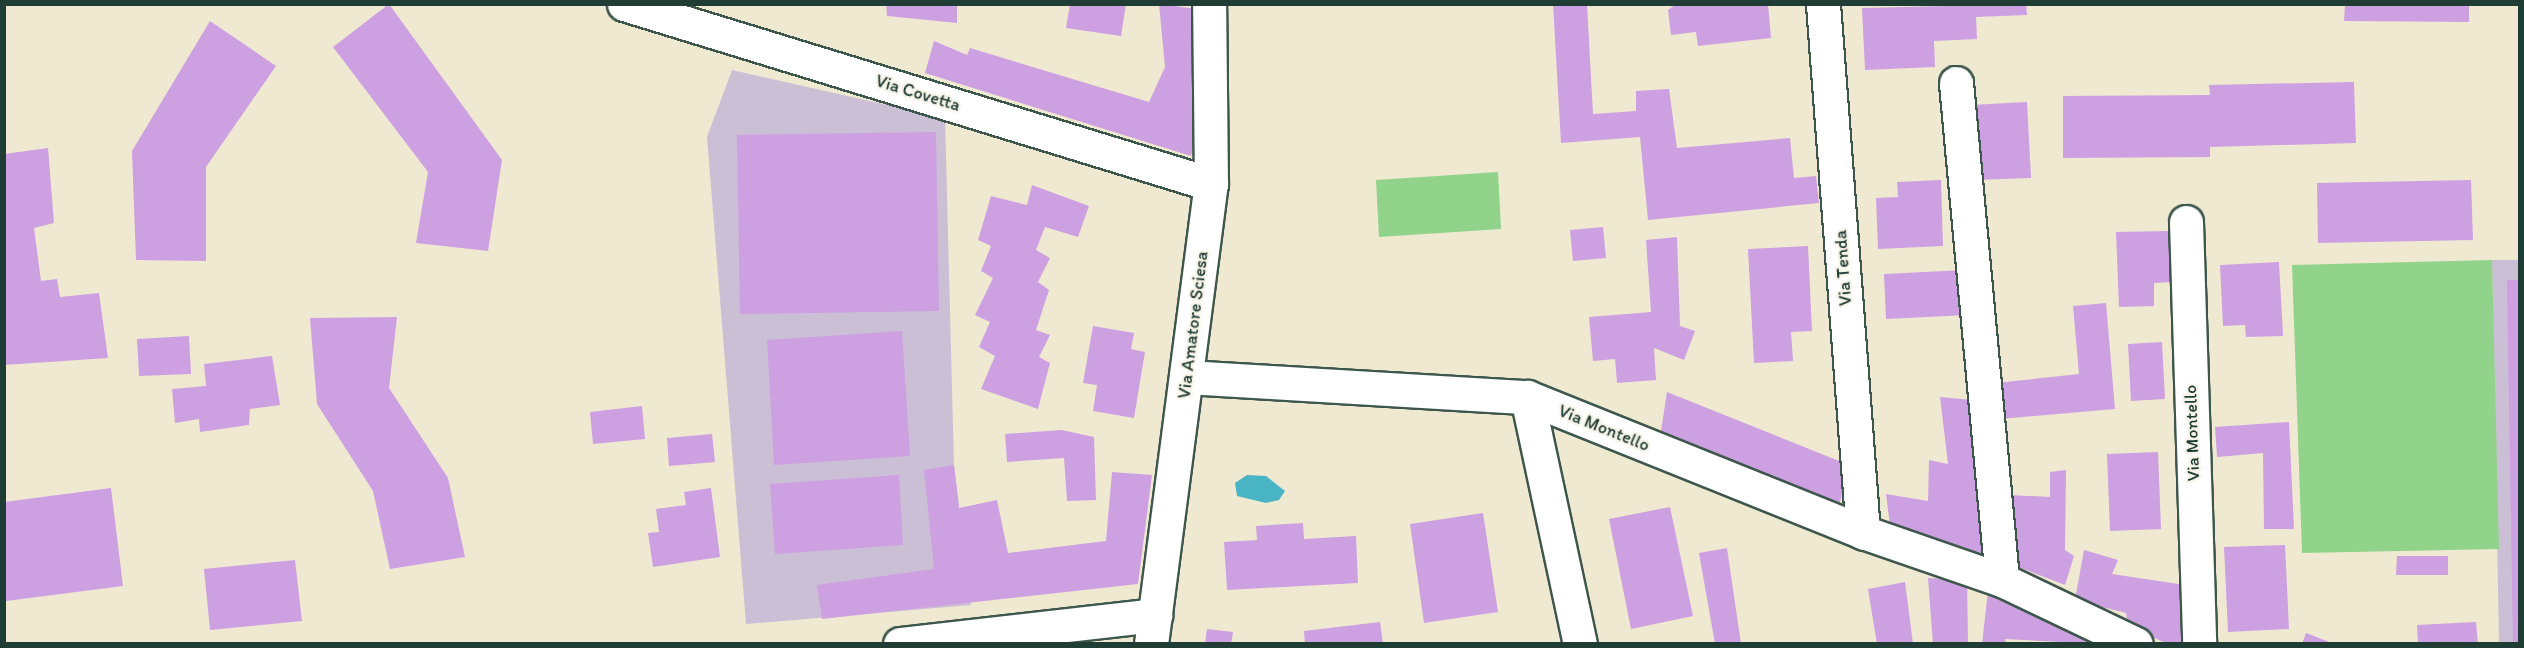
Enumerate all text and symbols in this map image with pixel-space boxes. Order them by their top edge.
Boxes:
street label: Via Covetta [873,70,963,116]
street label: Via Tenda [1830,230,1856,306]
street label: Via Amatore Sciesa [1173,250,1213,400]
street label: Via Montello [2180,385,2204,481]
street label: Via Montello [1555,400,1653,456]

